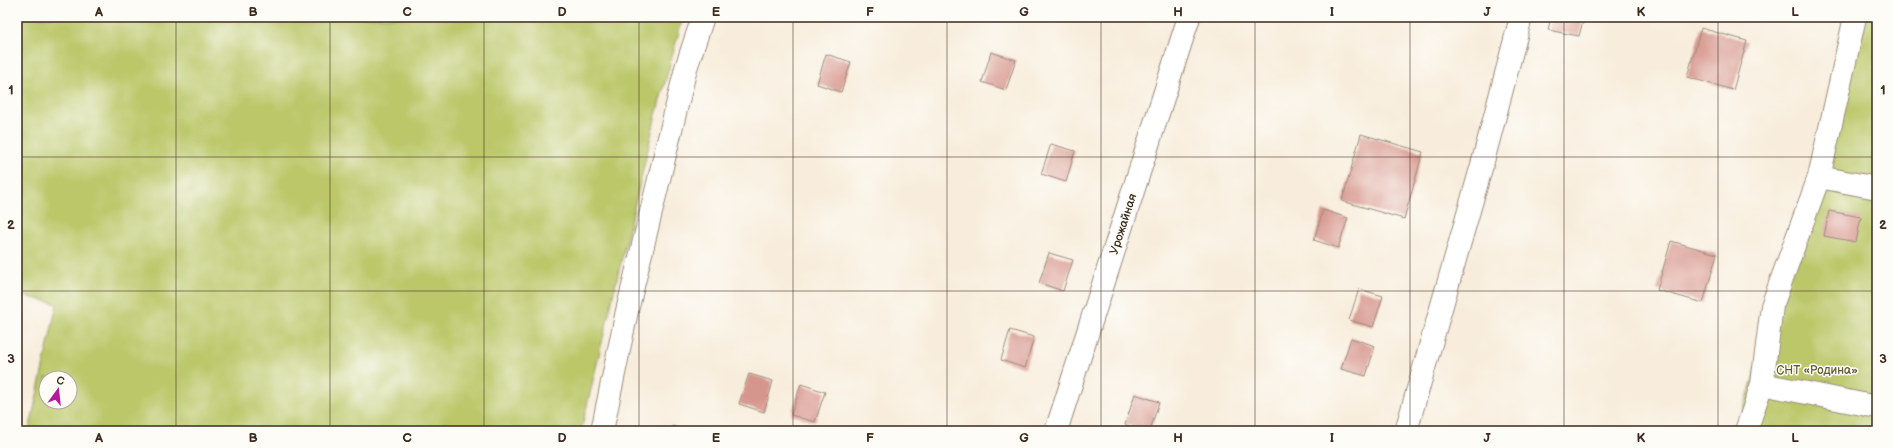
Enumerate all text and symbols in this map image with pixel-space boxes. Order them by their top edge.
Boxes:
text: A [94,4,103,20]
text: B [248,4,258,20]
text: C [402,4,412,20]
text: D [557,4,567,20]
text: E [712,4,721,20]
text: F [866,4,874,20]
text: G [1019,4,1029,20]
text: H [1173,4,1183,20]
text: I [1330,4,1334,20]
text: J [1483,4,1491,20]
text: K [1637,4,1646,20]
text: L [1791,4,1799,20]
text: 1 [8,82,14,98]
text: 1 [1880,82,1886,98]
street label: Урожайная [1107,191,1140,257]
text: 2 [7,217,15,233]
text: 2 [1879,217,1887,233]
text: 3 [7,351,15,367]
text: 3 [1879,351,1887,367]
park label: СНТ «Родина» [1776,363,1858,378]
north arrow [38,370,78,410]
text: С [55,374,66,388]
text: A [94,430,103,446]
text: B [248,430,258,446]
text: C [402,430,412,446]
text: D [557,430,567,446]
text: E [712,430,721,446]
text: F [866,430,874,446]
text: G [1019,430,1029,446]
text: H [1173,430,1183,446]
text: I [1330,430,1334,446]
text: J [1483,430,1491,446]
text: K [1637,430,1646,446]
text: L [1791,430,1799,446]

